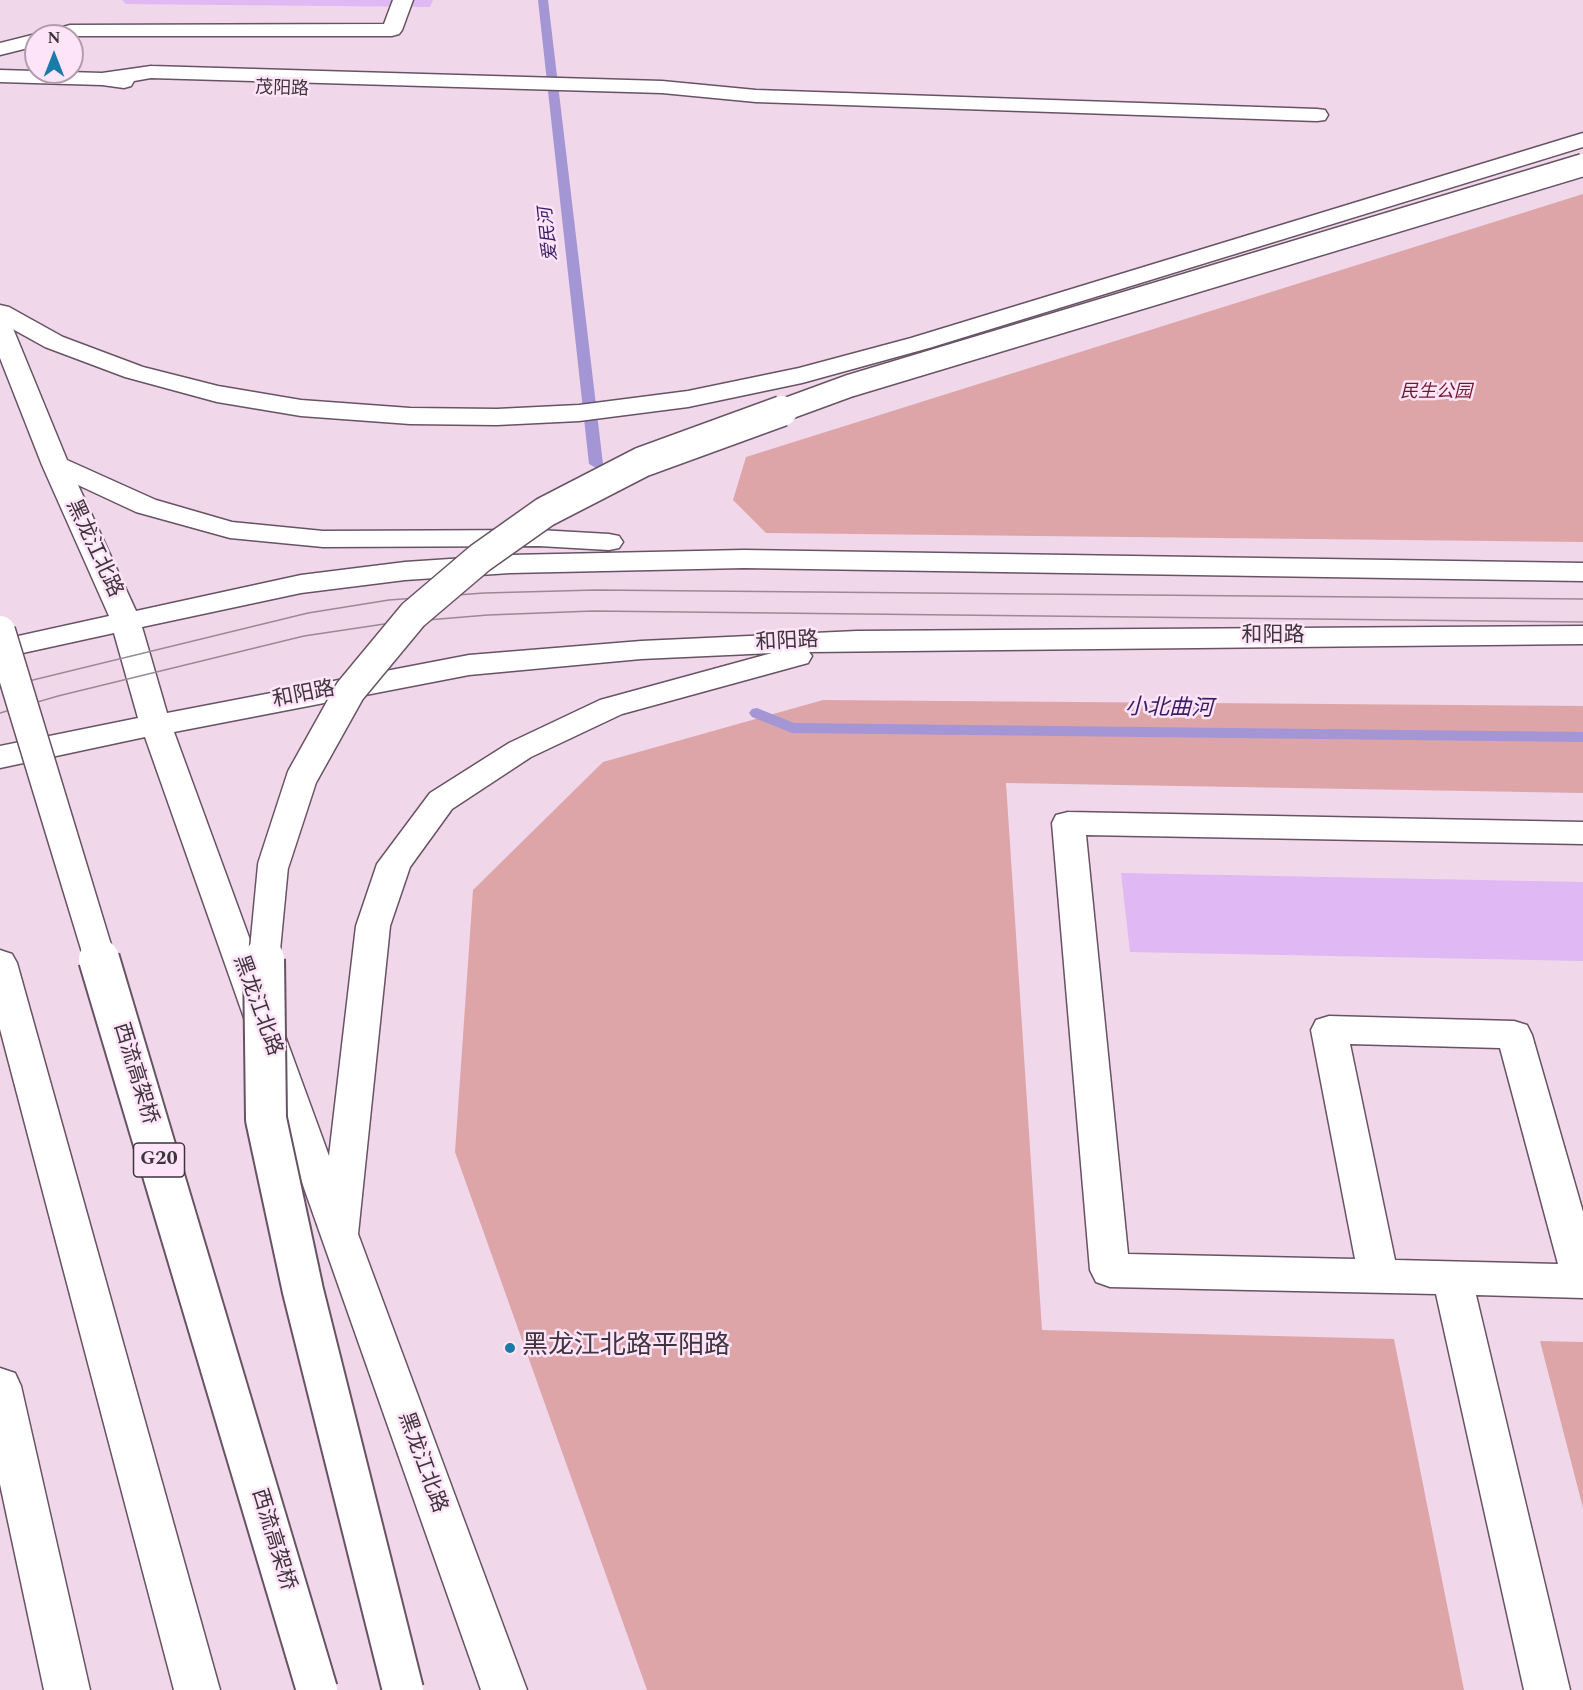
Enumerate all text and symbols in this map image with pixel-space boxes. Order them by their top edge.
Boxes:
north arrow [24,24,84,84]
text: N [47,26,61,50]
street label: 茂阳路 [255,78,309,102]
water label: 爱民河 [536,206,564,262]
park label: 民生公园 [1400,382,1472,404]
street label: 黑龙江北路 [59,496,127,602]
street label: 和阳路 [1242,624,1304,650]
street label: 和阳路 [755,629,819,657]
street label: 和阳路 [271,678,337,714]
water label: 小北曲河 [1125,696,1213,724]
street label: 黑龙江北路 [226,952,286,1060]
street label: 西流高架桥 [107,1020,161,1128]
road number: G20 [134,1143,184,1177]
place label: 黑龙江北路平阳路 [522,1332,730,1364]
marker: 黑龙江北路平阳路 [503,1341,517,1355]
street label: 黑龙江北路 [391,1409,451,1517]
street label: 西流高架桥 [245,1486,299,1594]

